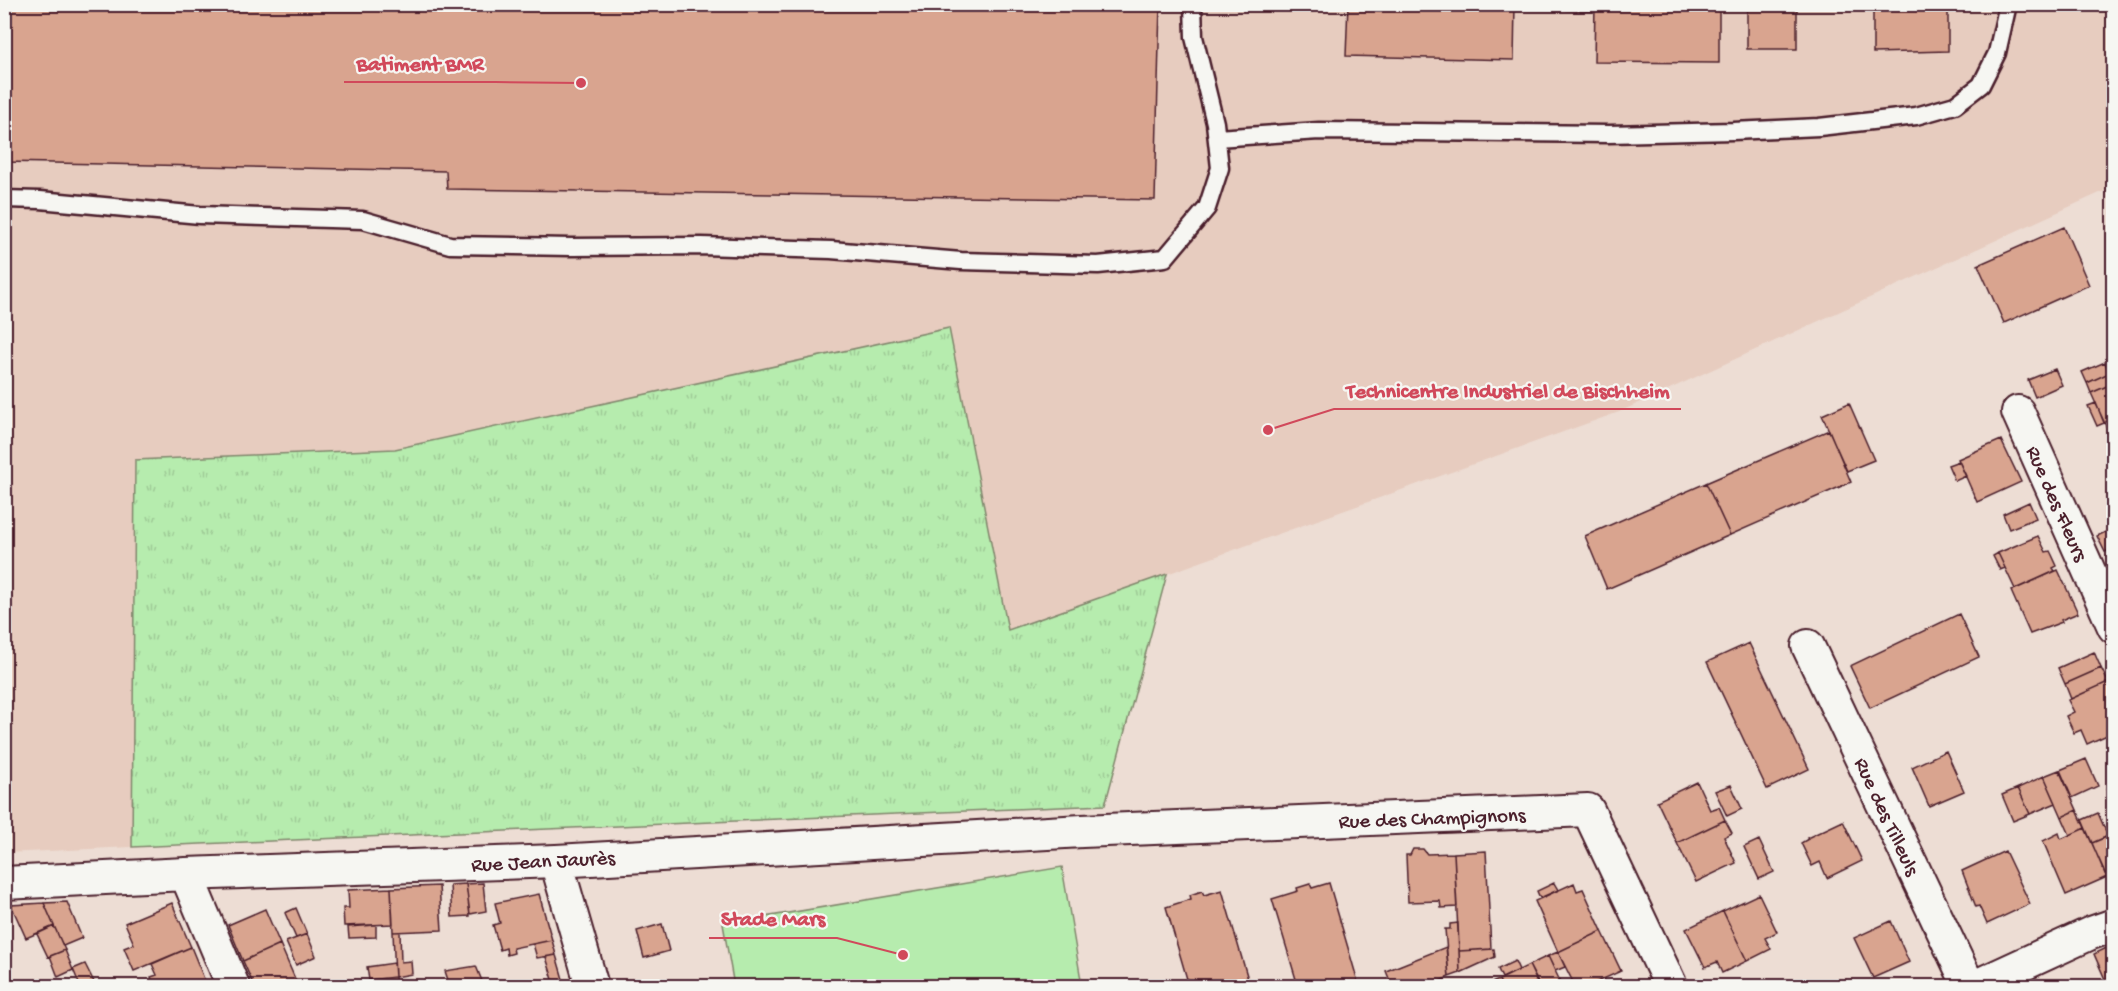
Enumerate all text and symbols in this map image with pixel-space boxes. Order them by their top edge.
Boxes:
callout: Batiment BMR [344,42,495,82]
text: Batiment BMR [356,53,485,79]
callout: Technicentre Industriel de Bischheim [1334,369,1681,409]
text: Technicentre Industriel de Bischheim [1344,380,1670,406]
street label: Rue des Fleurs [2018,443,2092,567]
street label: Rue des Tilleuls [1847,754,1924,882]
street label: Rue des Champignons [1338,805,1527,836]
street label: Rue Jean Jaurès [471,847,617,880]
callout: Stade Mars [709,898,837,938]
text: Stade Mars [721,908,827,934]

